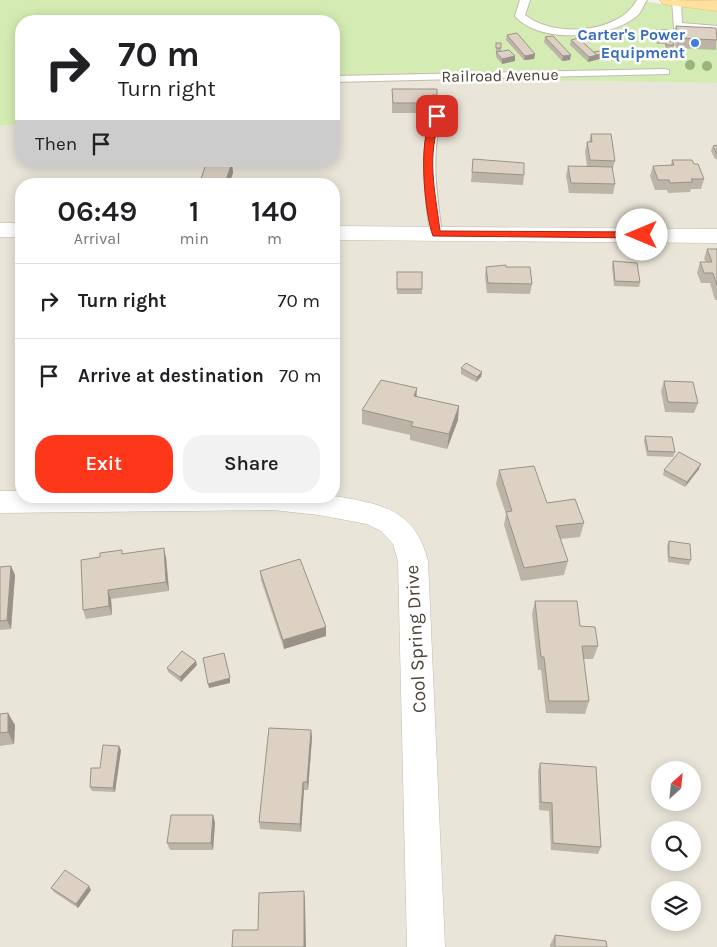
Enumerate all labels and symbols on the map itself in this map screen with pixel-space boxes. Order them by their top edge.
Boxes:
place label: Carter's Power Equipment [578,25,686,62]
marker: Carter's Power Equipment [689,37,701,49]
street label: Railroad Avenue [441,65,559,86]
pin [416,95,458,137]
position arrow [615,208,667,260]
street label: Cool Spring Drive [401,564,431,714]
north arrow [651,761,701,811]

